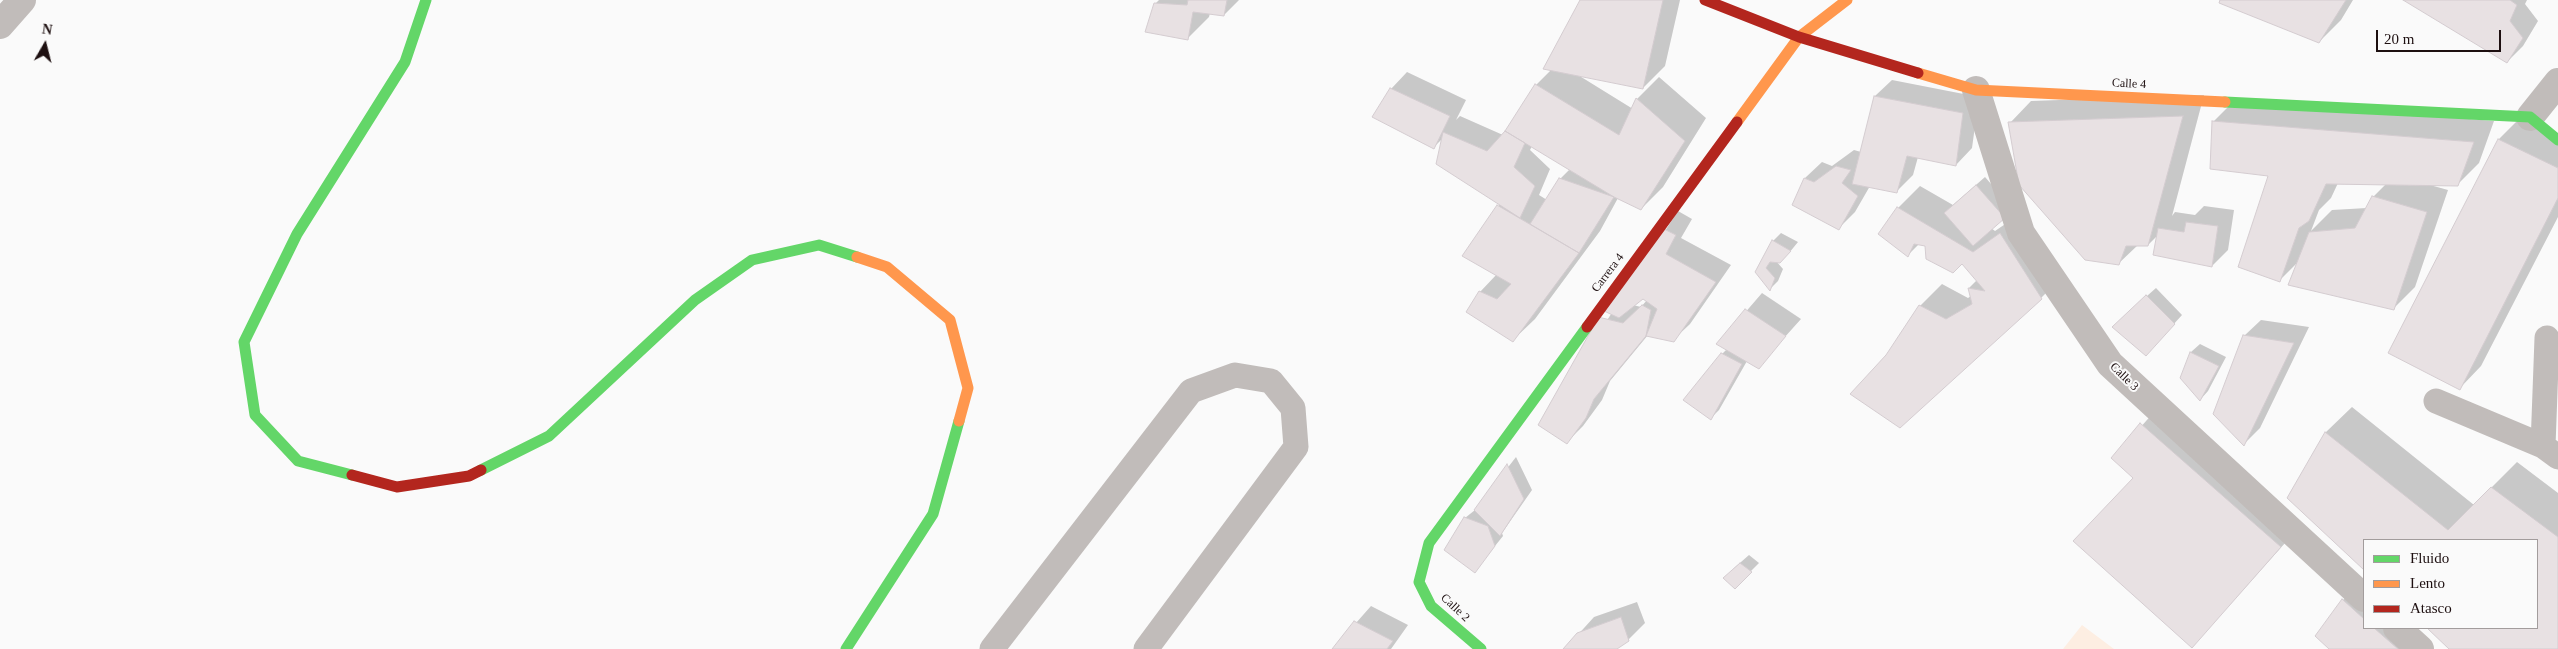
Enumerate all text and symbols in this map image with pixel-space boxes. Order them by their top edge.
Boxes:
north arrow [20,20,70,70]
scale bar [2378,20,2503,52]
text: N [41,22,53,38]
text: 20 m [2384,31,2414,47]
street label: Calle 4 [2111,76,2147,92]
street label: Carrera 4 [1589,251,1627,295]
street label: Calle 3 [2107,360,2141,394]
legend [2363,539,2538,629]
text: Fluido [2410,550,2449,566]
text: Lento [2410,575,2445,591]
street label: Calle 2 [1438,591,1472,625]
text: Atasco [2410,600,2452,616]

